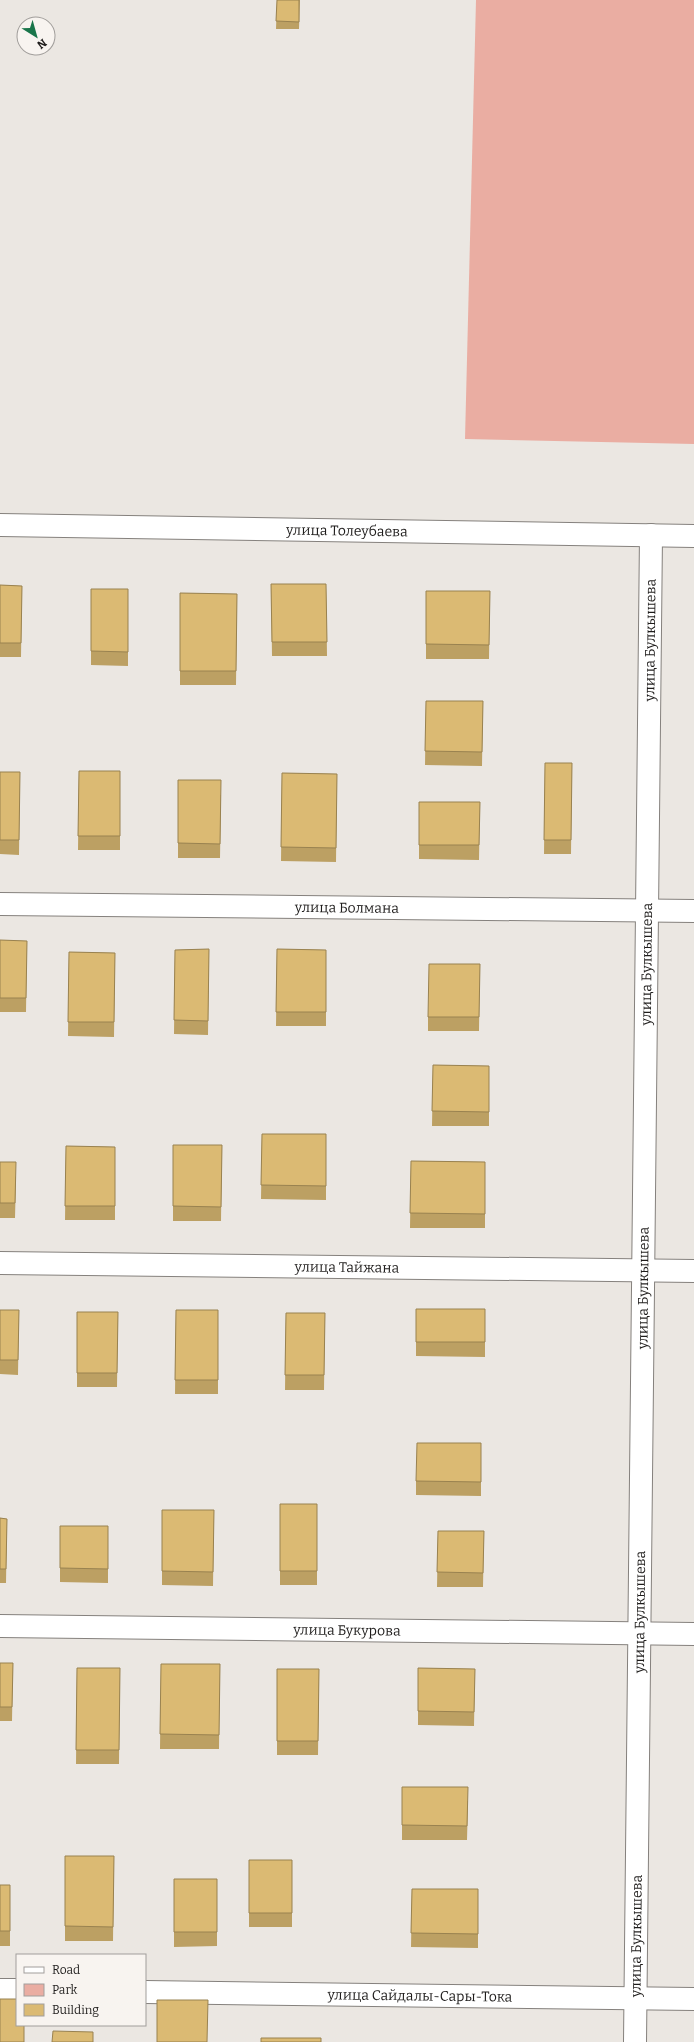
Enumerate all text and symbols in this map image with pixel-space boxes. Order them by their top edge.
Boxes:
north arrow [16,16,56,56]
text: N [34,36,49,52]
street label: улица Толеубаева [285,521,408,540]
street label: улица Булкышева [641,578,659,702]
street label: улица Болмана [294,898,399,917]
street label: улица Булкышева [637,902,656,1026]
street label: улица Булкышева [634,1226,652,1350]
street label: улица Тайжана [294,1258,400,1276]
street label: улица Булкышева [630,1550,649,1674]
street label: улица Букурова [292,1621,401,1639]
street label: улица Булкышева [627,1874,645,1998]
legend [16,1954,146,2026]
text: Road [52,1963,80,1977]
text: Park [52,1983,78,1997]
street label: улица Сайдалы-Сары-Тока [326,1986,513,2005]
text: Building [52,2003,99,2017]

